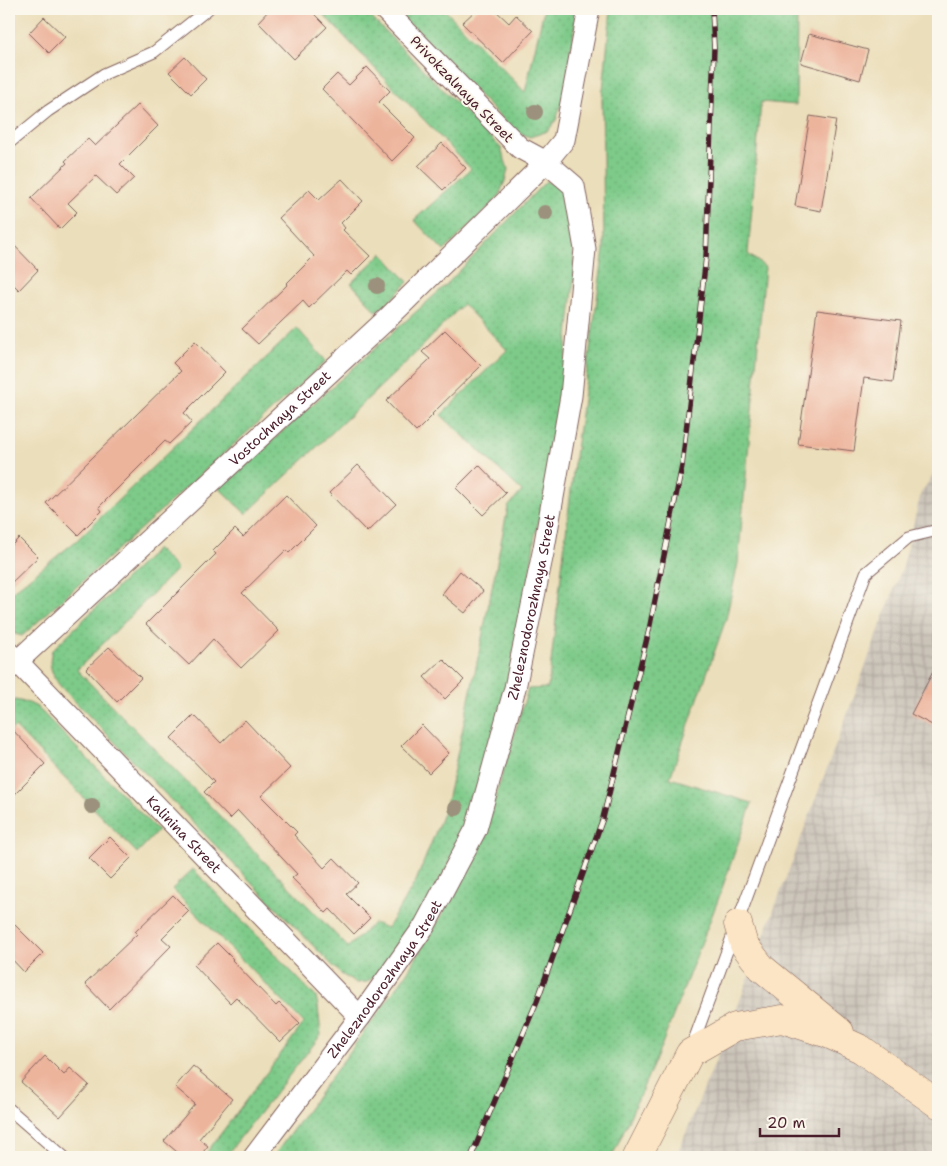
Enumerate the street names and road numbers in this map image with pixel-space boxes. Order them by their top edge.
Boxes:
street label: Privokzalnaya Street [406,32,518,146]
street label: Vostochnaya Street [225,367,335,470]
street label: Zheleznodorozhnaya Street [503,513,559,702]
street label: Kalinina Street [143,792,225,877]
street label: Zheleznodorozhnaya Street [323,897,446,1062]

